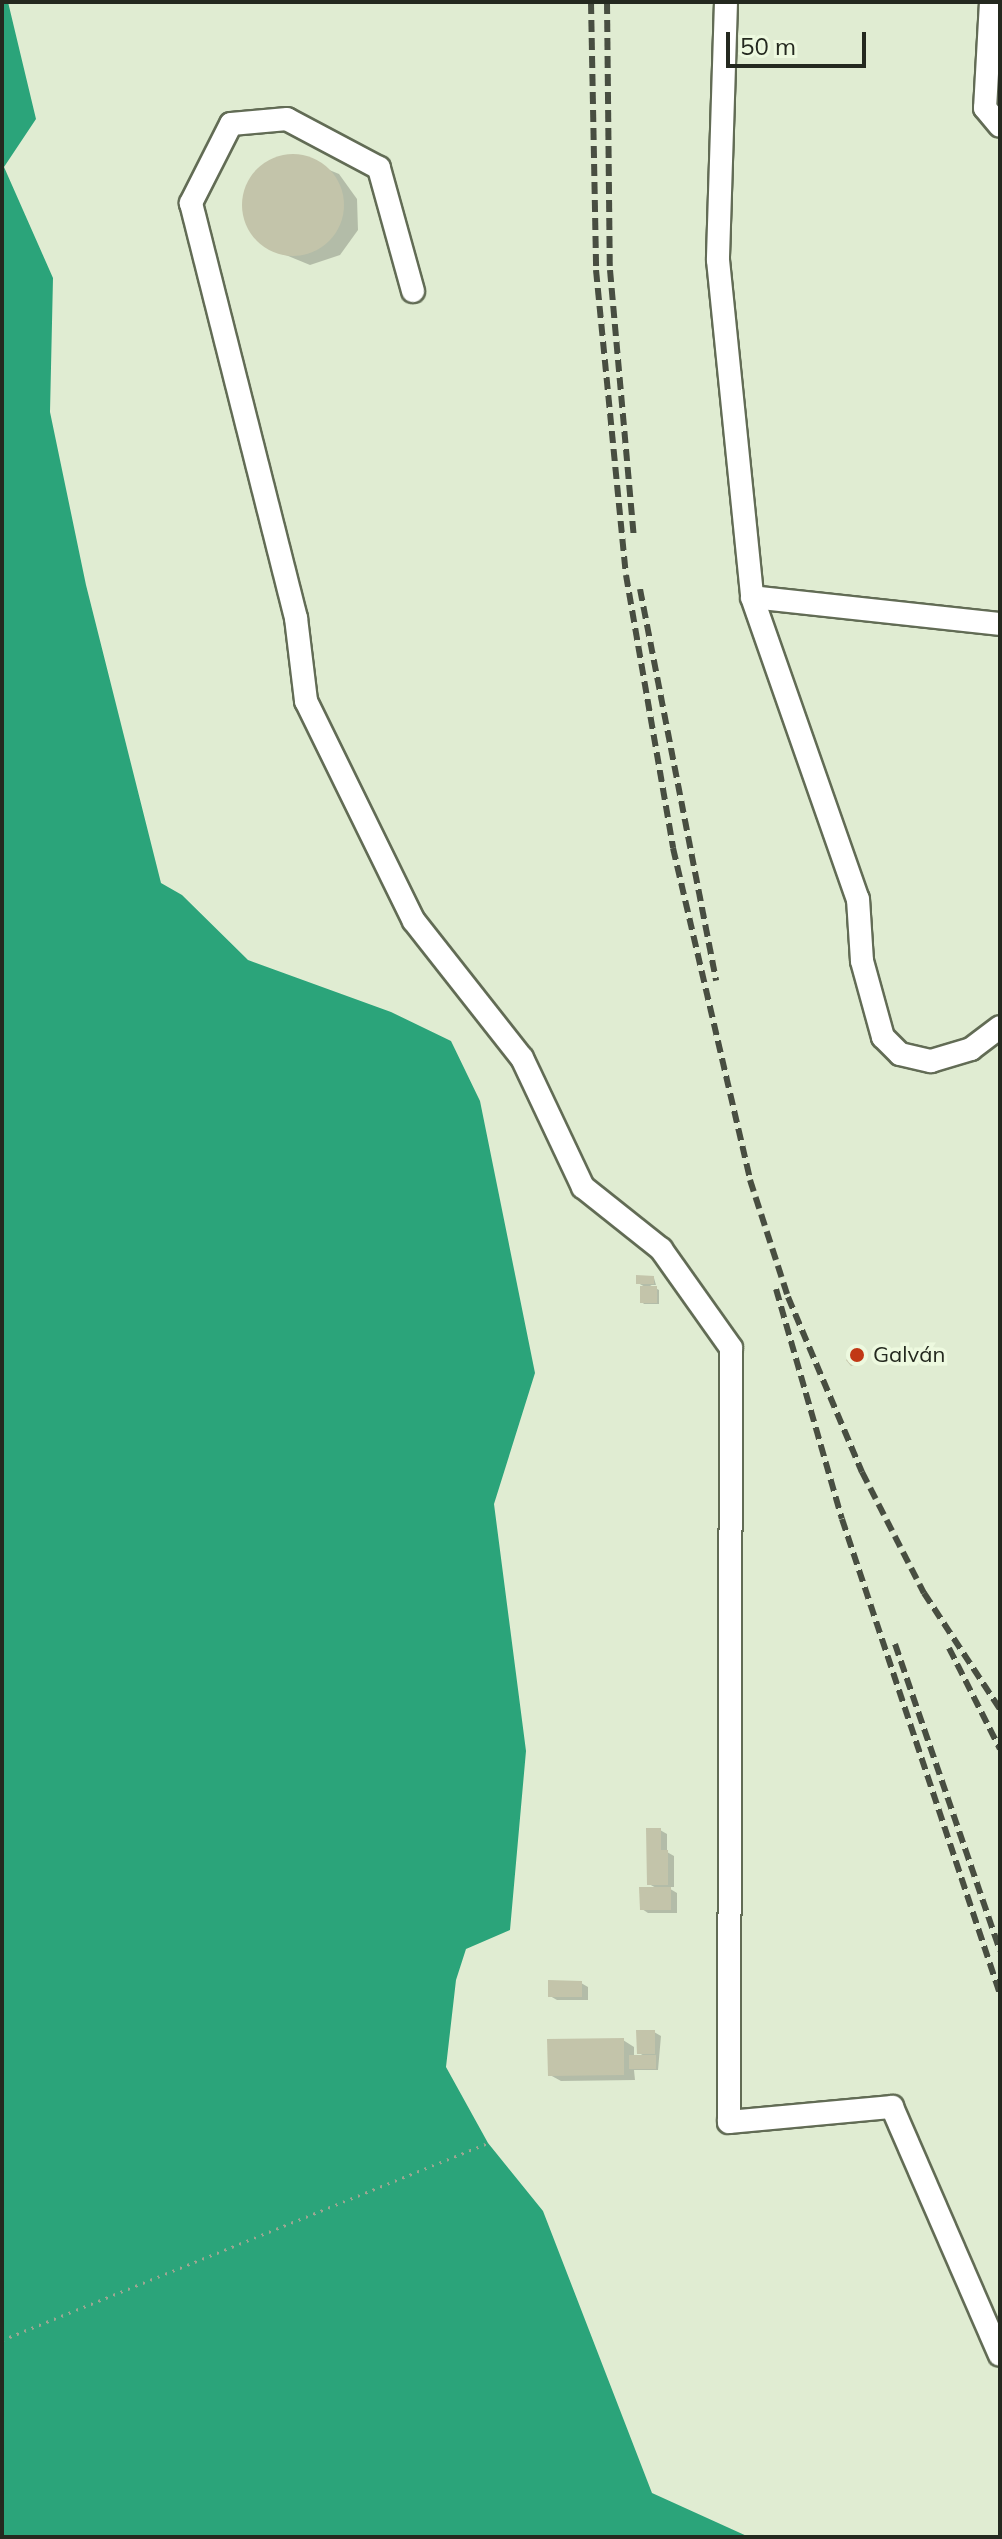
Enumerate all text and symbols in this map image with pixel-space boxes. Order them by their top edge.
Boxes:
scale bar [730,16,870,66]
text: 50 m [740,31,796,61]
place label: Galván [873,1342,945,1368]
marker: Galván [848,1346,866,1364]

